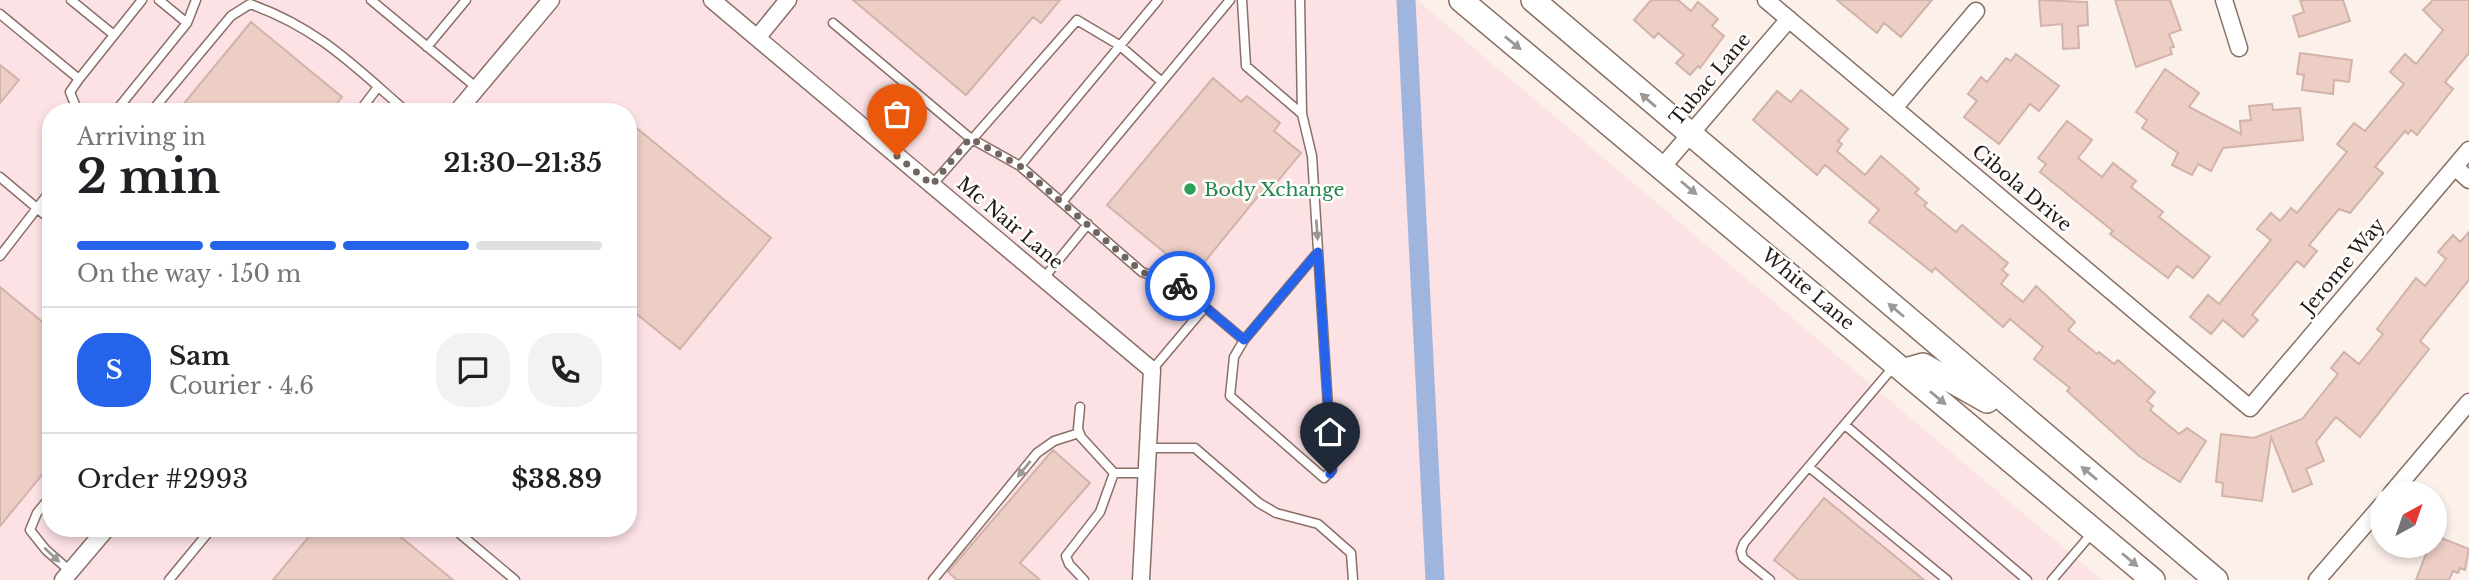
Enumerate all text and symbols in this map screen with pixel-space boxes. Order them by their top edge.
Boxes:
street label: Tubac Lane [1665,28,1755,130]
one-way arrow [1504,36,1522,51]
pin [867,84,927,156]
one-way arrow [1639,92,1657,108]
icon: bag [878,95,916,133]
text: Arriving in [77,123,206,151]
street label: Cibola Drive [1968,140,2076,236]
text: 21:30–21:35 [444,147,602,179]
text: 2 min [77,148,220,205]
street label: Mc Nair Lane [952,172,1068,274]
place label: Body Xchange [1204,178,1344,201]
one-way arrow [1680,180,1698,196]
marker: Body Xchange [1182,181,1198,197]
street label: Jerome Way [2294,213,2390,321]
one-way arrow [1312,219,1323,241]
street label: White Lane [1756,243,1859,334]
courier [1145,251,1215,321]
text: On the way · 150 m [77,260,301,288]
icon: bike [1161,267,1199,305]
one-way arrow [1887,302,1905,318]
button: chat [436,333,510,407]
button: phone [528,333,602,407]
text: Sam [169,340,230,372]
text: S [105,354,123,386]
text: Courier · 4.6 [169,372,314,400]
one-way arrow [1929,390,1947,406]
pin [1300,402,1360,474]
icon: home [1311,413,1349,451]
one-way arrow [1017,461,1032,478]
text: Order #2993 [77,463,248,495]
text: $38.89 [511,463,602,495]
one-way arrow [2080,466,2097,481]
north arrow [2370,481,2446,558]
map controls [2370,481,2447,558]
one-way arrow [43,547,61,563]
one-way arrow [2121,553,2139,568]

